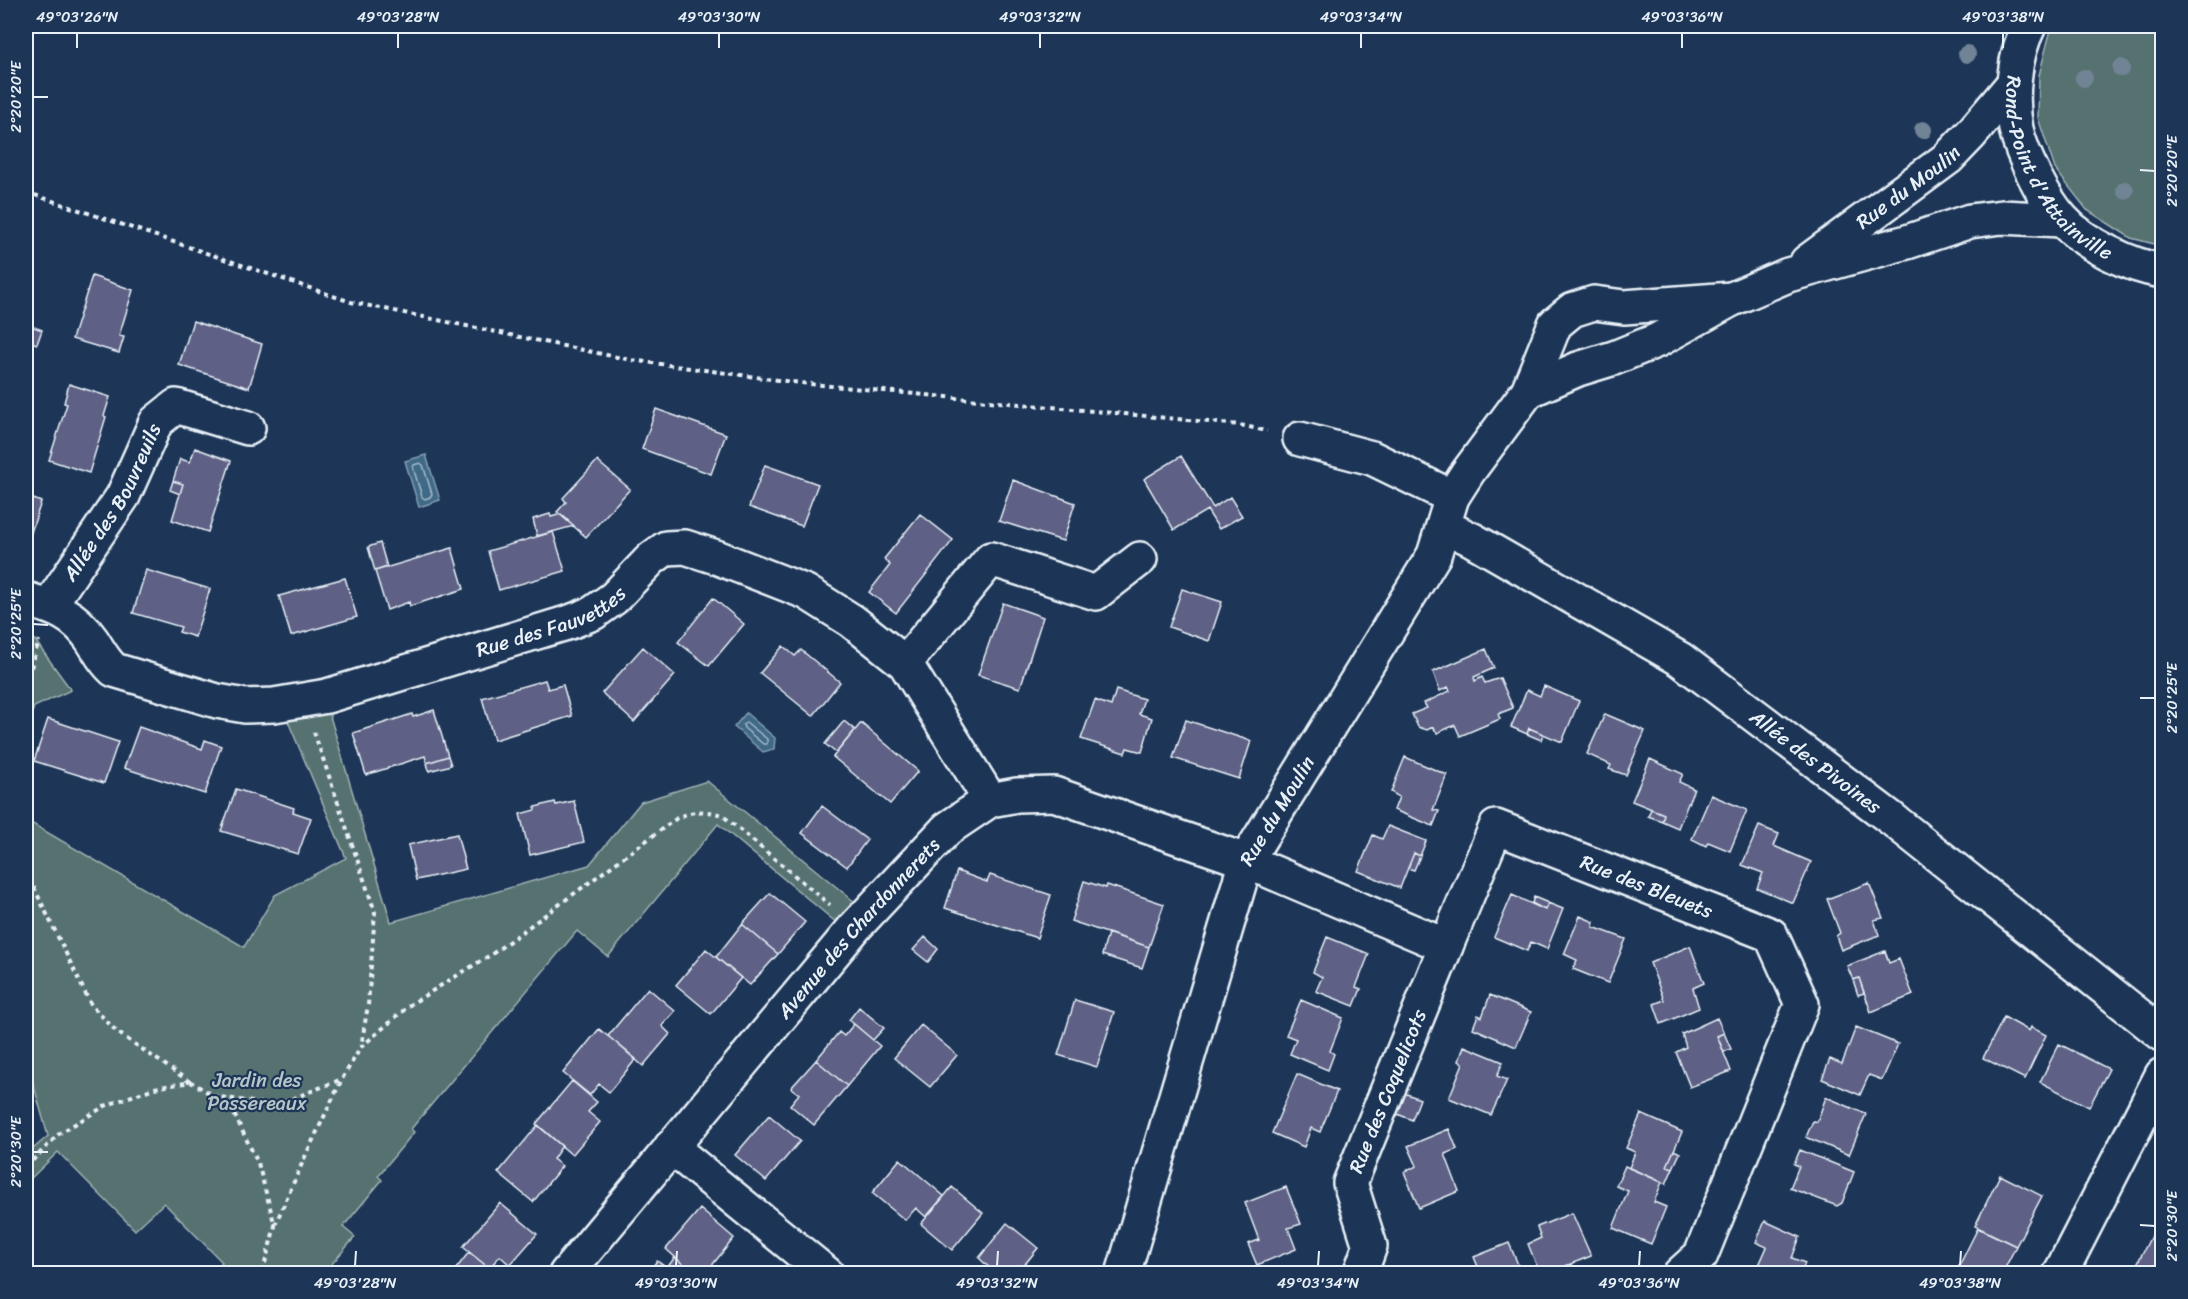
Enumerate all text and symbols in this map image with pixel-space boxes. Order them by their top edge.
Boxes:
text: 49°03'26"N [36,4,119,30]
text: 49°03'28"N [357,4,440,30]
text: 49°03'30"N [678,4,761,30]
text: 49°03'32"N [999,4,1082,30]
text: 49°03'34"N [1320,4,1403,30]
text: 49°03'36"N [1641,4,1723,30]
text: 49°03'38"N [1962,4,2045,30]
text: 2°20'20"E [3,60,29,133]
street label: Rond-Point d'Attainville [1995,74,2119,270]
text: 2°20'20"E [2159,134,2185,207]
street label: Rue du Moulin [1848,137,1970,239]
street label: Allée des Bouvreuils [53,417,172,589]
street label: Rue des Fauvettes [472,577,636,668]
text: 2°20'25"E [3,587,29,660]
text: 2°20'25"E [2159,661,2185,734]
street label: Allée des Pivoines [1741,700,1890,824]
street label: Rue du Moulin [1230,749,1325,873]
street label: Avenue des Chardonnerets [768,829,949,1028]
street label: Rue des Bleuets [1575,845,1719,929]
street label: Rue des Coquelicots [1339,1003,1437,1179]
park label: Jardin des Passereaux [207,1063,308,1121]
text: 2°20'30"E [3,1115,29,1188]
text: 2°20'30"E [2159,1189,2185,1262]
text: 49°03'28"N [314,1270,397,1296]
text: 49°03'30"N [635,1270,718,1296]
text: 49°03'32"N [956,1270,1039,1296]
text: 49°03'34"N [1277,1270,1360,1296]
text: 49°03'36"N [1598,1270,1680,1296]
text: 49°03'38"N [1919,1270,2002,1296]

